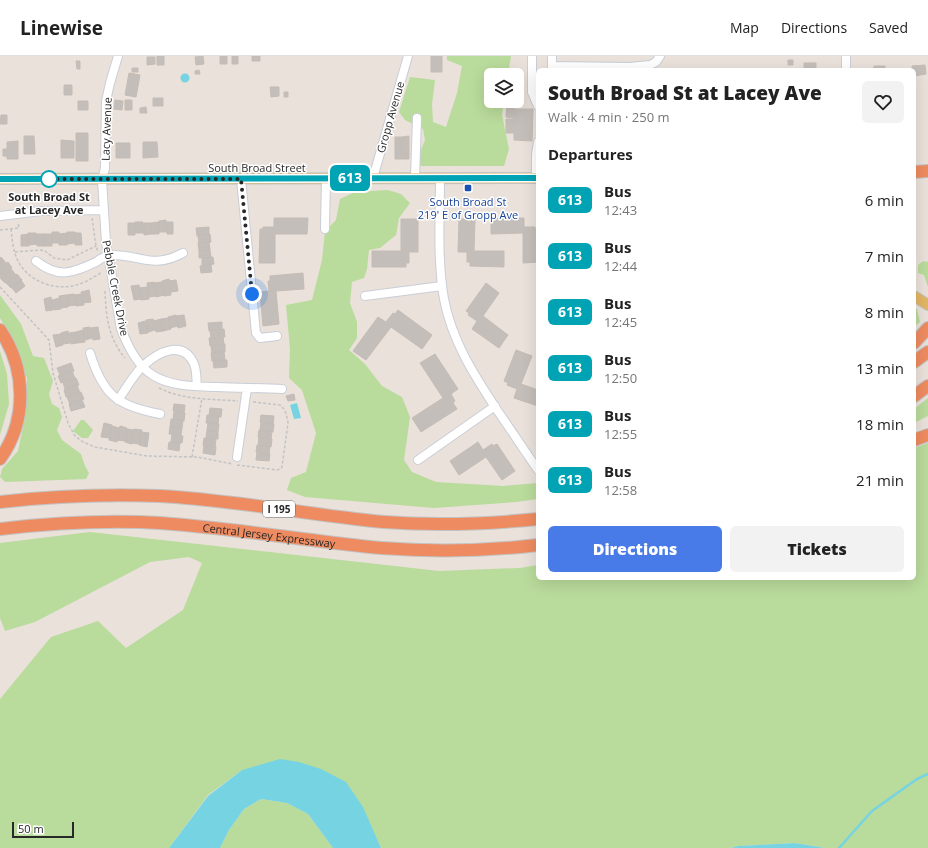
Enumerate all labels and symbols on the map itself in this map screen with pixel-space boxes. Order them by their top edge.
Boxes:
street label: Gropp Avenue [373,79,407,155]
street label: Lacy Avenue [97,97,115,161]
street label: South Broad Street [208,160,306,175]
line badge: 613 [327,165,373,191]
marker: South Broad St at Lacey Ave [40,170,58,188]
marker: South Broad St 219' E of Gropp Ave [463,183,473,193]
place label: South Broad St at Lacey Ave [8,189,90,217]
place label: South Broad St 219' E of Gropp Ave [418,194,518,222]
street label: Pebble Creek Drive [99,239,133,337]
your location [242,284,262,304]
road number: I 195 [263,501,295,517]
street label: Central Jersey Expressway [202,519,337,551]
scale bar [12,820,74,839]

